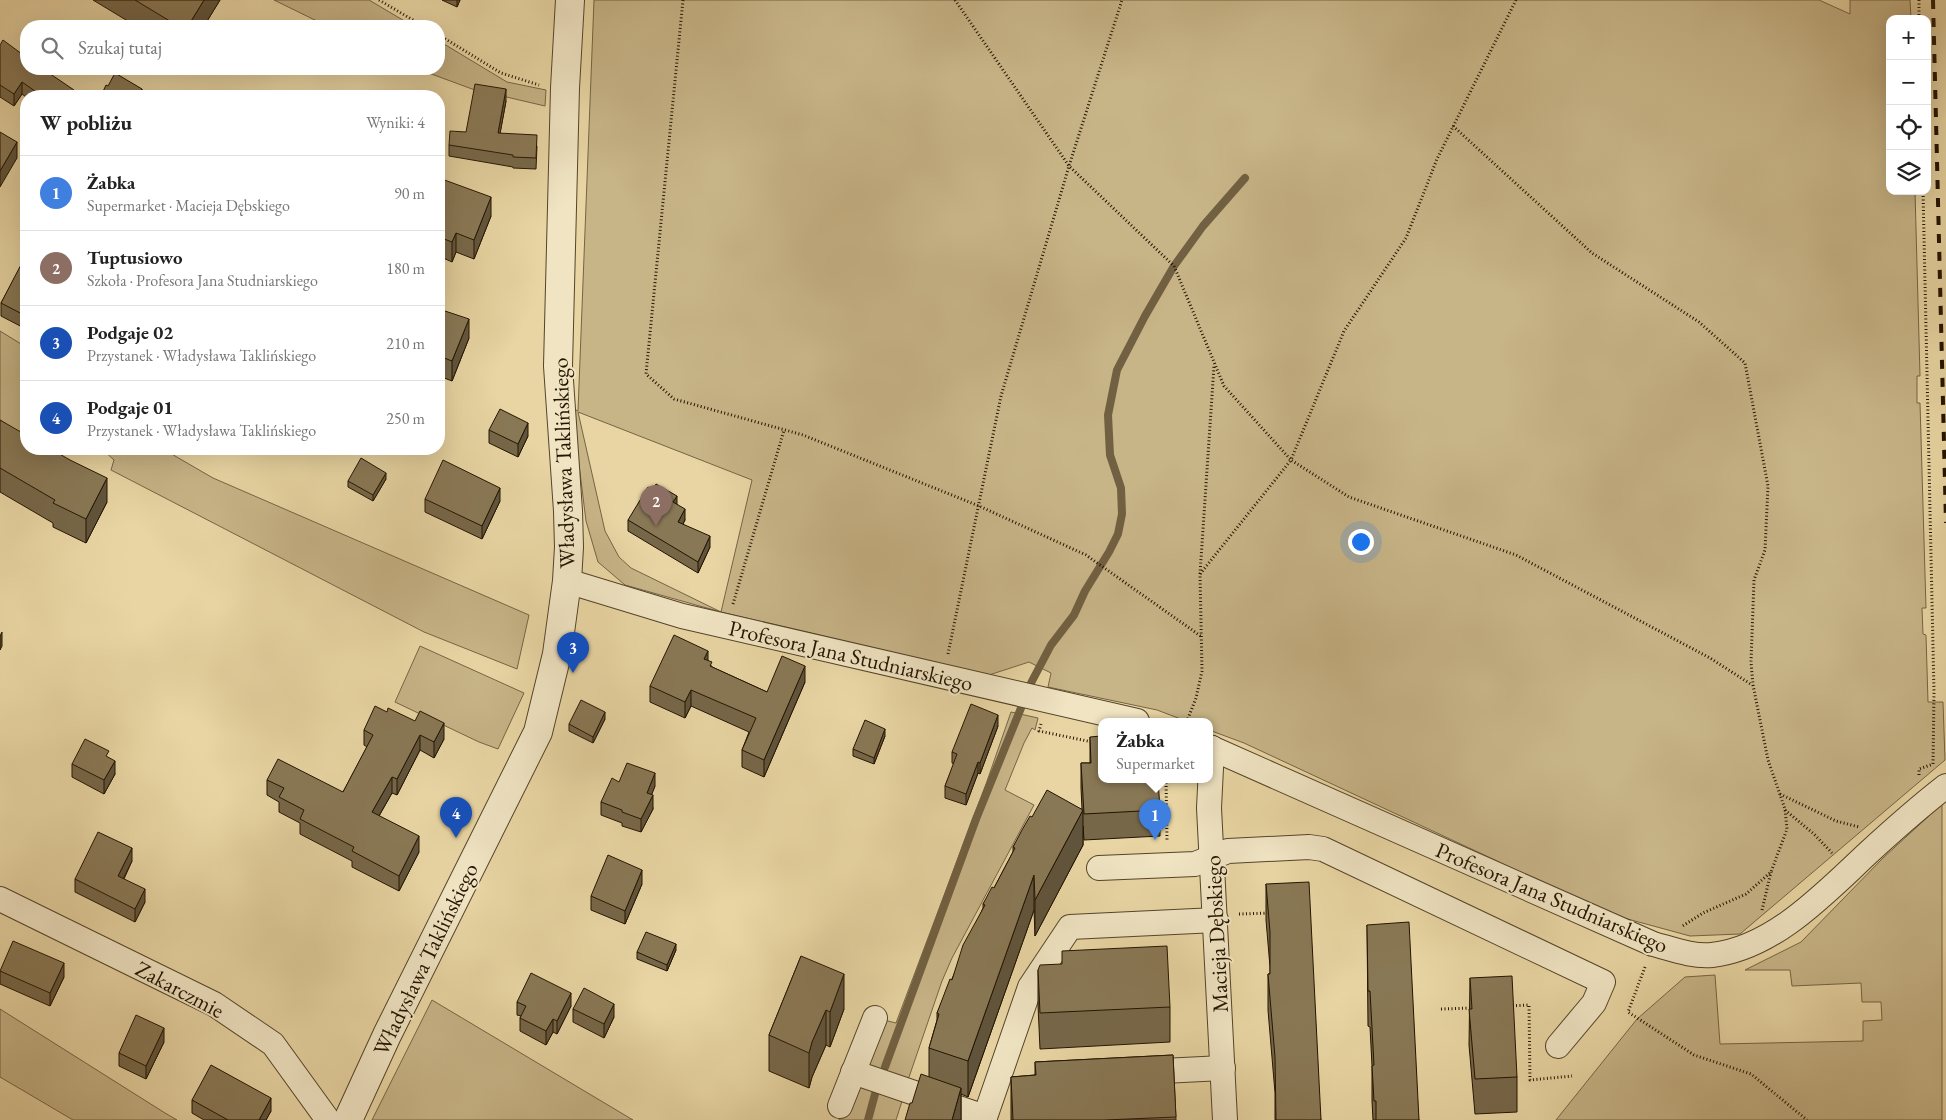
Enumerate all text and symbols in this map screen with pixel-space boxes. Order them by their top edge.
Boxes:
map controls [1886,15,1931,195]
button: + [1886,15,1931,60]
search box [20,20,445,75]
icon: search [38,34,66,62]
text: Szukaj tutaj [78,35,162,60]
button: − [1886,60,1931,105]
button: locate [1886,105,1931,150]
text: W pobliżu [40,109,132,136]
text: Wyniki: 4 [366,112,425,133]
button: layers [1886,150,1931,195]
text: Żabka [87,170,135,195]
text: 1 [52,183,60,204]
text: 90 m [394,183,425,204]
text: Supermarket · Macieja Dębskiego [87,195,290,216]
text: Tuptusiowo [87,245,183,270]
text: 2 [52,258,60,279]
text: 180 m [386,258,425,279]
text: Szkoła · Profesora Jana Studniarskiego [87,270,318,291]
text: Podgaje 02 [87,320,173,345]
text: 3 [52,333,60,354]
text: 210 m [386,333,425,354]
text: Przystanek · Władysława Taklińskiego [87,345,316,366]
street label: Władysława Taklińskiego [545,357,582,569]
text: Podgaje 01 [87,395,173,420]
text: 4 [52,408,60,429]
text: 250 m [386,408,425,429]
text: Przystanek · Władysława Taklińskiego [87,420,316,441]
pin: 2 [640,485,672,526]
your location [1348,529,1374,555]
street label: Profesora Jana Studniarskiego [726,613,976,698]
pin: 3 [557,632,589,673]
popup [1098,718,1213,783]
text: Żabka [1116,728,1165,753]
text: Supermarket [1116,753,1195,774]
pin: 4 [440,797,472,838]
pin: 1 [1139,799,1171,840]
street label: Profesora Jana Studniarskiego [1431,835,1673,960]
street label: Macieja Dębskiego [1198,854,1235,1013]
street label: Władysława Taklińskiego [366,858,485,1060]
street label: Zakarczmie [130,954,229,1025]

